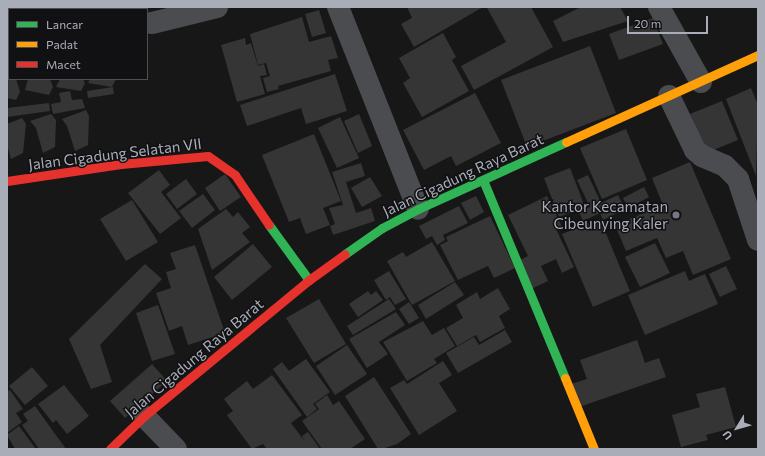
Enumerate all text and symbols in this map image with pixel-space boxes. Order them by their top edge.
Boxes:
legend [8,8,148,80]
scale bar [629,8,710,34]
text: 20 m [634,16,661,30]
text: Lancar [46,17,83,31]
text: Padat [46,37,78,51]
text: Macet [46,57,81,71]
street label: Jalan Cigadung Raya Barat [380,130,546,220]
street label: Jalan Cigadung Selatan VII [27,134,203,174]
place label: Kantor Kecamatan Cibeunying Kaler [541,197,668,232]
marker: Kantor Kecamatan Cibeunying Kaler [671,210,681,220]
street label: Jalan Cigadung Raya Barat [121,295,267,421]
north arrow [717,408,757,448]
text: U [719,428,735,443]

